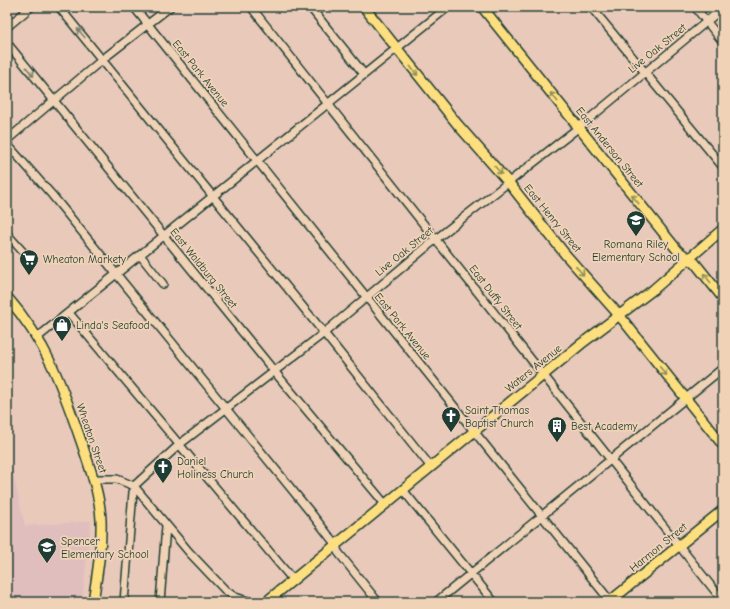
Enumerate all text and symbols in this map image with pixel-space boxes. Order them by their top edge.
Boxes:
street label: Live Oak Street [626,21,690,76]
one-way arrow [77,28,85,39]
street label: East Park Avenue [170,37,232,110]
one-way arrow [410,65,418,76]
one-way arrow [26,66,34,77]
one-way arrow [550,92,558,103]
street label: East Anderson Street [573,105,647,191]
one-way arrow [493,165,503,175]
street label: East Henry Street [521,182,585,256]
one-way arrow [631,193,640,204]
school or university icon: Romana Riley Elementary School [625,209,647,237]
street label: Live Oak Street [373,224,437,279]
street label: East Waldburg Street [167,226,240,312]
place label: Romana Riley Elementary School [592,238,680,264]
supermarket icon: Wheaton Markety [18,248,40,276]
place label: Wheaton Markety [43,253,126,266]
street label: East Duffy Street [466,262,525,333]
one-way arrow [575,265,584,276]
one-way arrow [702,272,711,283]
street label: East Park Avenue [372,290,434,363]
shop icon: Linda's Seafood [51,314,73,342]
place label: Linda's Seafood [76,319,150,332]
street label: Waters Avenue [502,341,565,395]
one-way arrow [659,365,667,376]
street label: Wheaton Street [74,402,110,475]
place label: Saint Thomas Baptist Church [465,404,534,430]
church icon: Saint Thomas Baptist Church [440,405,462,433]
building icon: Best Academy [546,415,568,443]
place label: Best Academy [571,420,638,433]
place label: Daniel Holiness Church [177,455,254,481]
church icon: Daniel Holiness Church [152,456,174,484]
street label: Harmon Street [627,520,690,575]
place label: Spencer Elementary School [61,535,149,561]
school or university icon: Spencer Elementary School [36,536,58,564]

